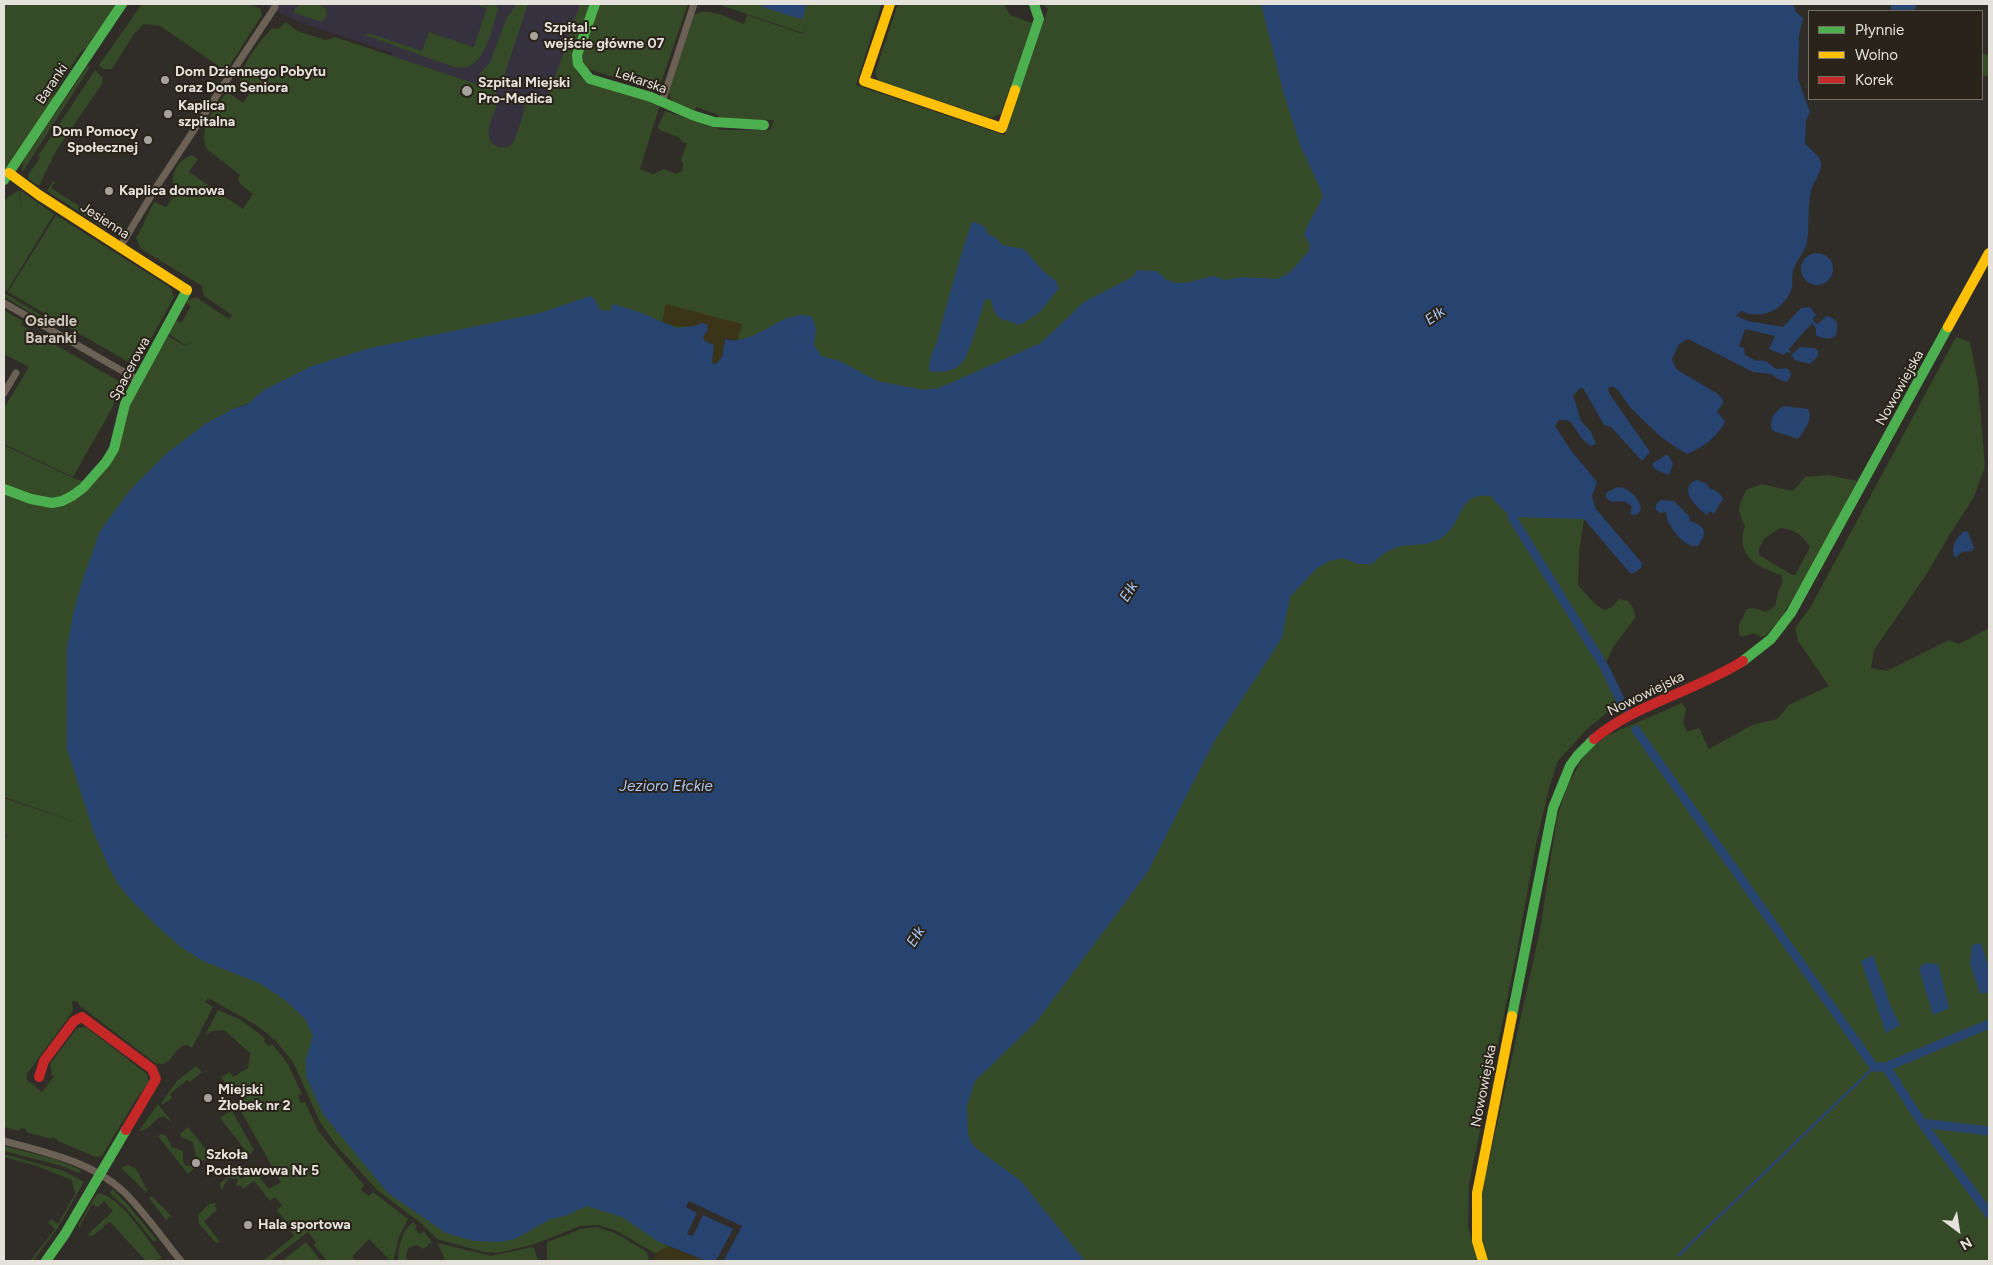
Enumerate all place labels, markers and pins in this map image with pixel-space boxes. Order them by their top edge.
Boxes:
place label: Szpital - wejście główne 07 [544,20,664,52]
marker: Szpital - wejście główne 07 [528,30,540,42]
place label: Dom Dziennego Pobytu oraz Dom Seniora [175,64,326,96]
marker: Dom Dziennego Pobytu oraz Dom Seniora [159,74,171,86]
place label: Szpital Miejski Pro-Medica [478,75,570,108]
marker: Szpital Miejski Pro-Medica [460,84,474,98]
place label: Kaplica szpitalna [178,98,235,130]
marker: Kaplica szpitalna [162,108,174,120]
place label: Dom Pomocy Społecznej [52,124,138,156]
marker: Dom Pomocy Społecznej [142,134,154,146]
place label: Kaplica domowa [119,183,225,199]
marker: Kaplica domowa [103,185,115,197]
place label: Miejski Żłobek nr 2 [218,1082,291,1114]
marker: Miejski Żłobek nr 2 [202,1092,214,1104]
place label: Szkoła Podstawowa Nr 5 [206,1147,319,1180]
marker: Szkoła Podstawowa Nr 5 [190,1157,202,1169]
place label: Hala sportowa [258,1217,351,1233]
marker: Hala sportowa [242,1219,254,1231]

